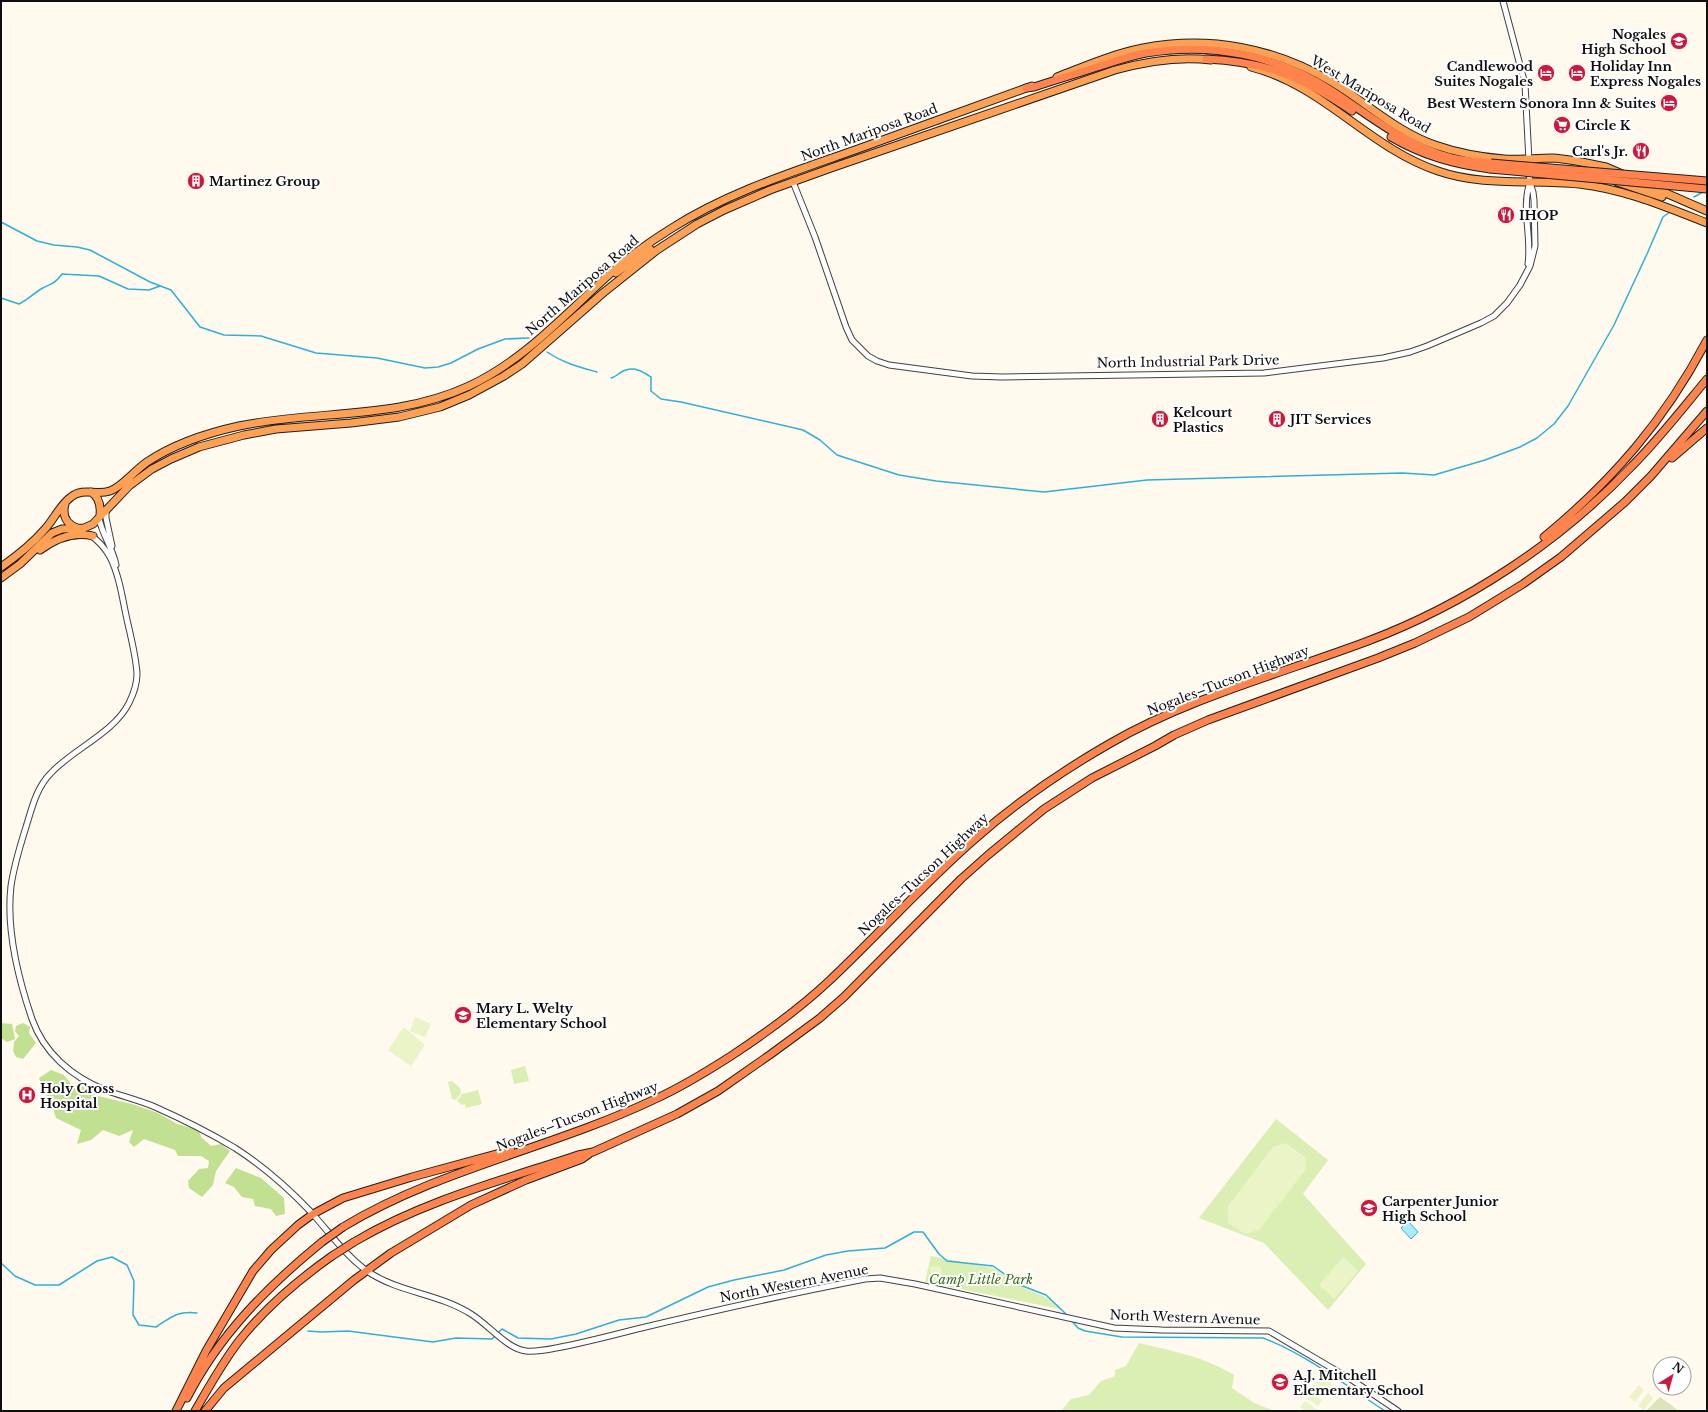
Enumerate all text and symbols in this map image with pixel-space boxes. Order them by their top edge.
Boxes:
place label: Nogales High School [1581,26,1666,58]
school or university icon: Nogales High School [1669,31,1689,51]
street label: West Mariposa Road [1307,51,1434,137]
place label: Candlewood Suites Nogales [1434,58,1533,90]
place label: Holiday Inn Express Nogales [1590,58,1701,90]
hotel icon: Candlewood Suites Nogales [1536,63,1556,83]
hotel icon: Holiday Inn Express Nogales [1567,63,1587,83]
hotel icon: Best Western Sonora Inn & Suites [1659,93,1679,113]
place label: Best Western Sonora Inn & Suites [1427,95,1656,112]
street label: North Mariposa Road [798,100,940,165]
supermarket icon: Circle K [1552,115,1572,135]
place label: Circle K [1575,117,1631,134]
restaurant icon: Carl's Jr. [1631,141,1651,161]
place label: Carl's Jr. [1572,143,1628,160]
building icon: Martinez Group [186,171,206,191]
place label: Martinez Group [209,173,320,190]
restaurant icon: IHOP [1496,205,1516,225]
place label: IHOP [1519,207,1559,224]
street label: North Mariposa Road [522,232,642,339]
street label: North Industrial Park Drive [1096,351,1280,372]
place label: Kelcourt Plastics [1173,404,1232,436]
building icon: Kelcourt Plastics [1150,409,1170,429]
building icon: JIT Services [1267,409,1287,429]
place label: JIT Services [1287,411,1371,428]
street label: Nogales–Tucson Highway [1145,641,1312,719]
street label: Nogales–Tucson Highway [855,809,993,939]
place label: Mary L. Welty Elementary School [476,1000,607,1032]
school or university icon: Mary L. Welty Elementary School [453,1005,473,1025]
street label: Nogales–Tucson Highway [494,1077,661,1155]
place label: Holy Cross Hospital [40,1080,114,1112]
hospital icon: Holy Cross Hospital [17,1085,37,1105]
place label: Carpenter Junior High School [1382,1193,1499,1225]
school or university icon: Carpenter Junior High School [1359,1198,1379,1218]
street label: North Western Avenue [718,1261,870,1306]
park label: Camp Little Park [929,1271,1033,1288]
street label: North Western Avenue [1109,1306,1261,1329]
north arrow [1652,1356,1692,1396]
text: N [1670,1359,1687,1377]
place label: A.J. Mitchell Elementary School [1292,1367,1424,1399]
school or university icon: A.J. Mitchell Elementary School [1270,1372,1290,1392]

